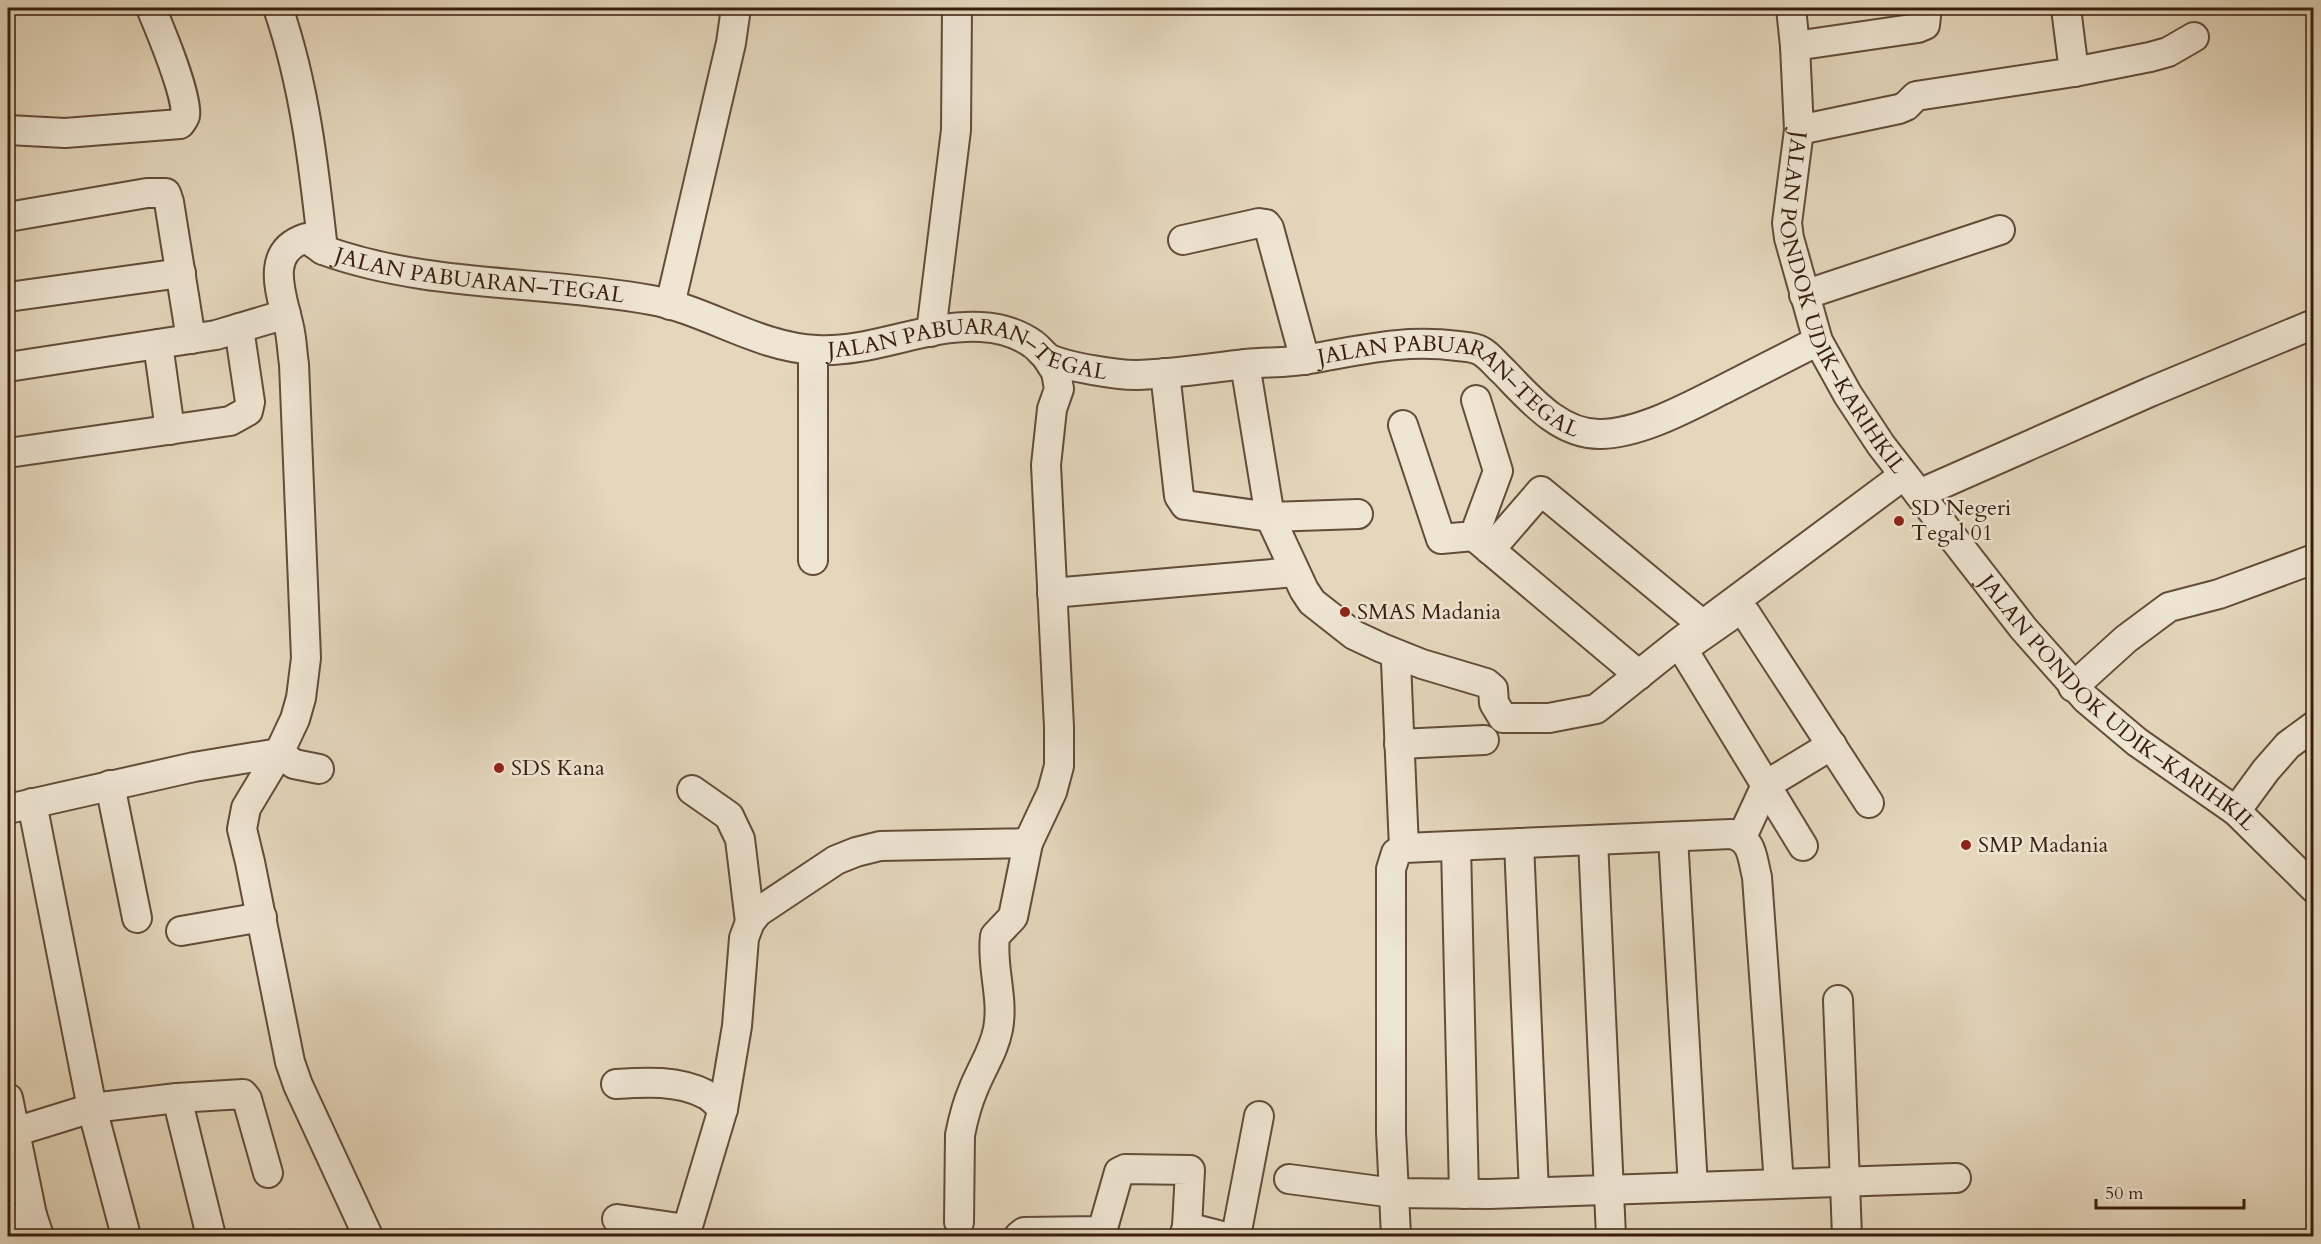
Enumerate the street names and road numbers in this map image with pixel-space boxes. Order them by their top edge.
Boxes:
street label: JALAN PONDOK UDIK–KARIHKIL [1772,126,1913,481]
street label: JALAN PABUARAN–TEGAL [328,239,627,311]
street label: JALAN PABUARAN–TEGAL [824,312,1110,387]
street label: JALAN PABUARAN–TEGAL [1312,329,1584,445]
street label: JALAN PONDOK UDIK–KARIHKIL [1970,566,2263,838]

